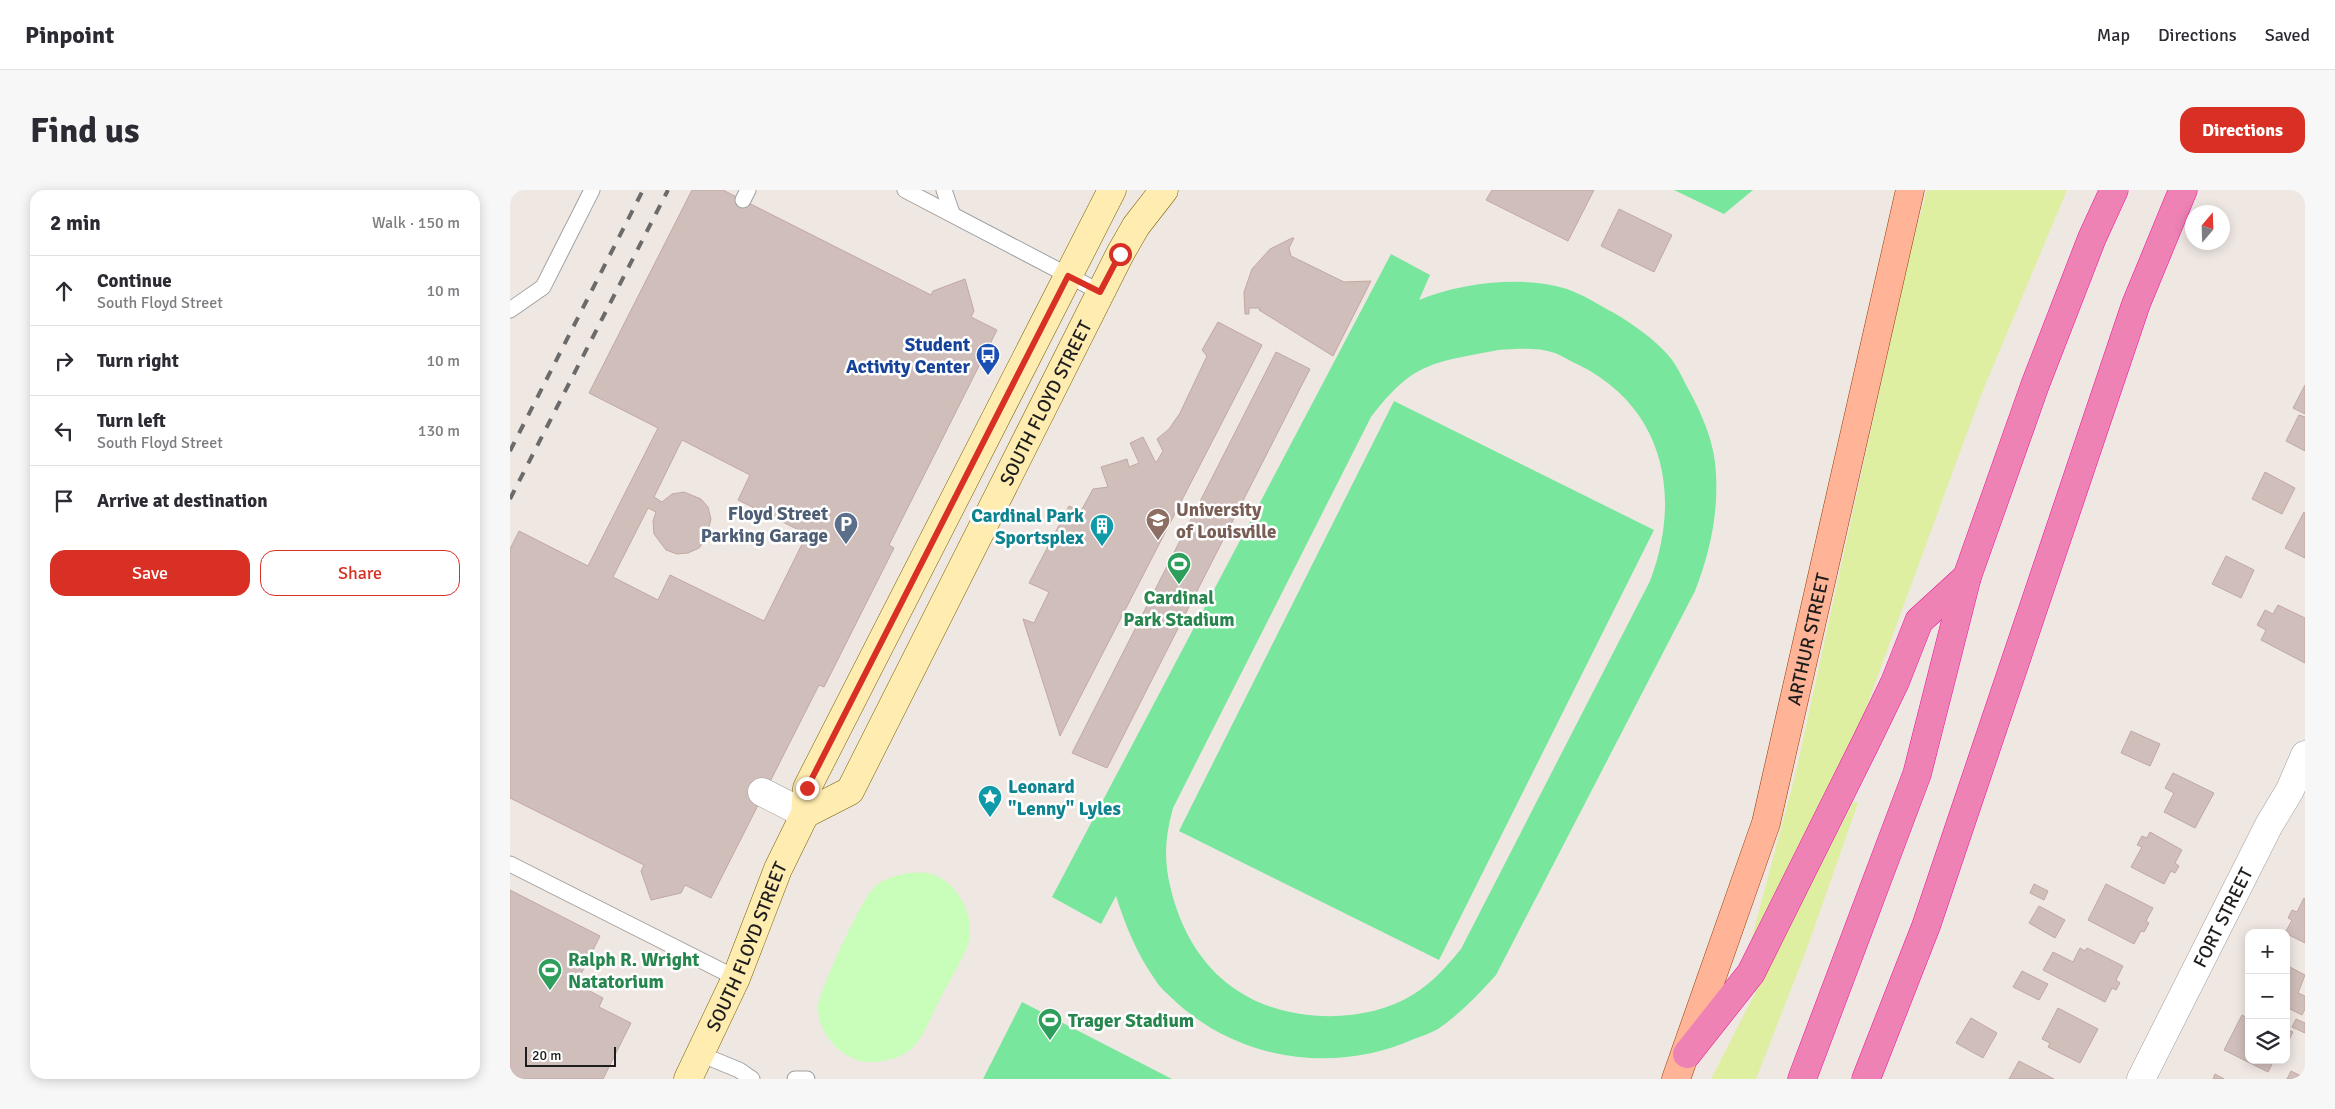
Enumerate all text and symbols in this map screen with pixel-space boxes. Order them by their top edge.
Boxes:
text: Pinpoint [25,20,114,50]
text: Map [2097,24,2130,46]
text: Directions [2158,24,2237,46]
text: Saved [2265,24,2310,46]
button: Directions [2180,107,2305,153]
text: Find us [30,109,140,152]
north arrow [2185,205,2230,250]
text: 2 min [50,210,101,236]
text: Walk · 150 m [372,213,460,233]
route start [1109,243,1132,266]
text: Continue [97,269,172,293]
icon: ahead [50,277,78,305]
text: 10 m [426,281,460,301]
text: South Floyd Street [97,293,223,313]
street label: SOUTH FLOYD STREET [995,316,1098,490]
place label: Student Activity Center [846,333,970,379]
bus stop icon: Student Activity Center [975,342,1001,376]
icon: right [50,347,78,375]
text: Turn right [97,349,179,373]
text: 10 m [426,351,460,371]
text: Turn left [97,409,166,433]
icon: left [50,417,78,445]
text: 130 m [418,421,460,441]
text: South Floyd Street [97,433,223,453]
icon: arrive [50,487,78,515]
text: Arrive at destination [97,489,268,513]
place label: University of Louisville [1176,498,1276,544]
place label: Floyd Street Parking Garage [701,502,828,548]
place label: Cardinal Park Sportsplex [971,504,1085,550]
school or university icon: University of Louisville [1145,507,1171,541]
parking icon: Floyd Street Parking Garage [833,511,859,545]
building icon: Cardinal Park Sportsplex [1089,513,1115,547]
button: Save [50,550,250,596]
button: Share [260,550,460,596]
sports icon: Cardinal Park Stadium [1166,551,1192,585]
street label: ARTHUR STREET [1782,570,1836,708]
place label: Cardinal Park Stadium [1123,586,1235,632]
place label: Leonard "Lenny" Lyles [1008,775,1121,821]
route end [796,777,819,800]
place icon: Leonard "Lenny" Lyles [977,784,1003,818]
street label: SOUTH FLOYD STREET [701,857,793,1036]
street label: FORT STREET [2188,863,2259,972]
map controls [2245,929,2290,1064]
button: + [2245,929,2290,974]
place label: Ralph R. Wright Natatorium [568,948,699,994]
sports icon: Ralph R. Wright Natatorium [537,957,563,991]
button: − [2245,974,2290,1019]
sports icon: Trager Stadium [1037,1007,1063,1041]
place label: Trager Stadium [1068,1009,1194,1033]
button: layers [2245,1019,2290,1064]
scale bar [525,1044,616,1067]
text: 20 m [532,1047,561,1064]

